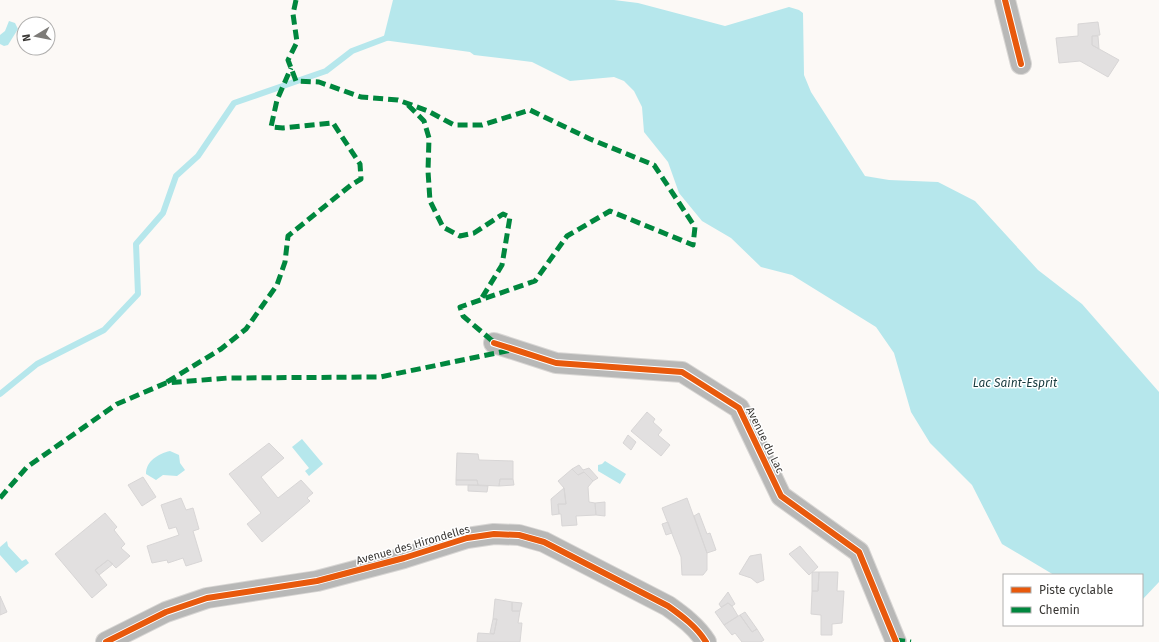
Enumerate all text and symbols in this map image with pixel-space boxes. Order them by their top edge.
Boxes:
north arrow [16,16,56,56]
text: N [20,33,34,42]
water label: Lac Saint-Esprit [973,376,1058,390]
street label: Avenue du Lac [743,405,787,475]
street label: Avenue des Hirondelles [355,523,471,567]
legend [1003,574,1143,626]
text: Piste cyclable [1039,583,1113,597]
text: Chemin [1039,603,1080,617]

